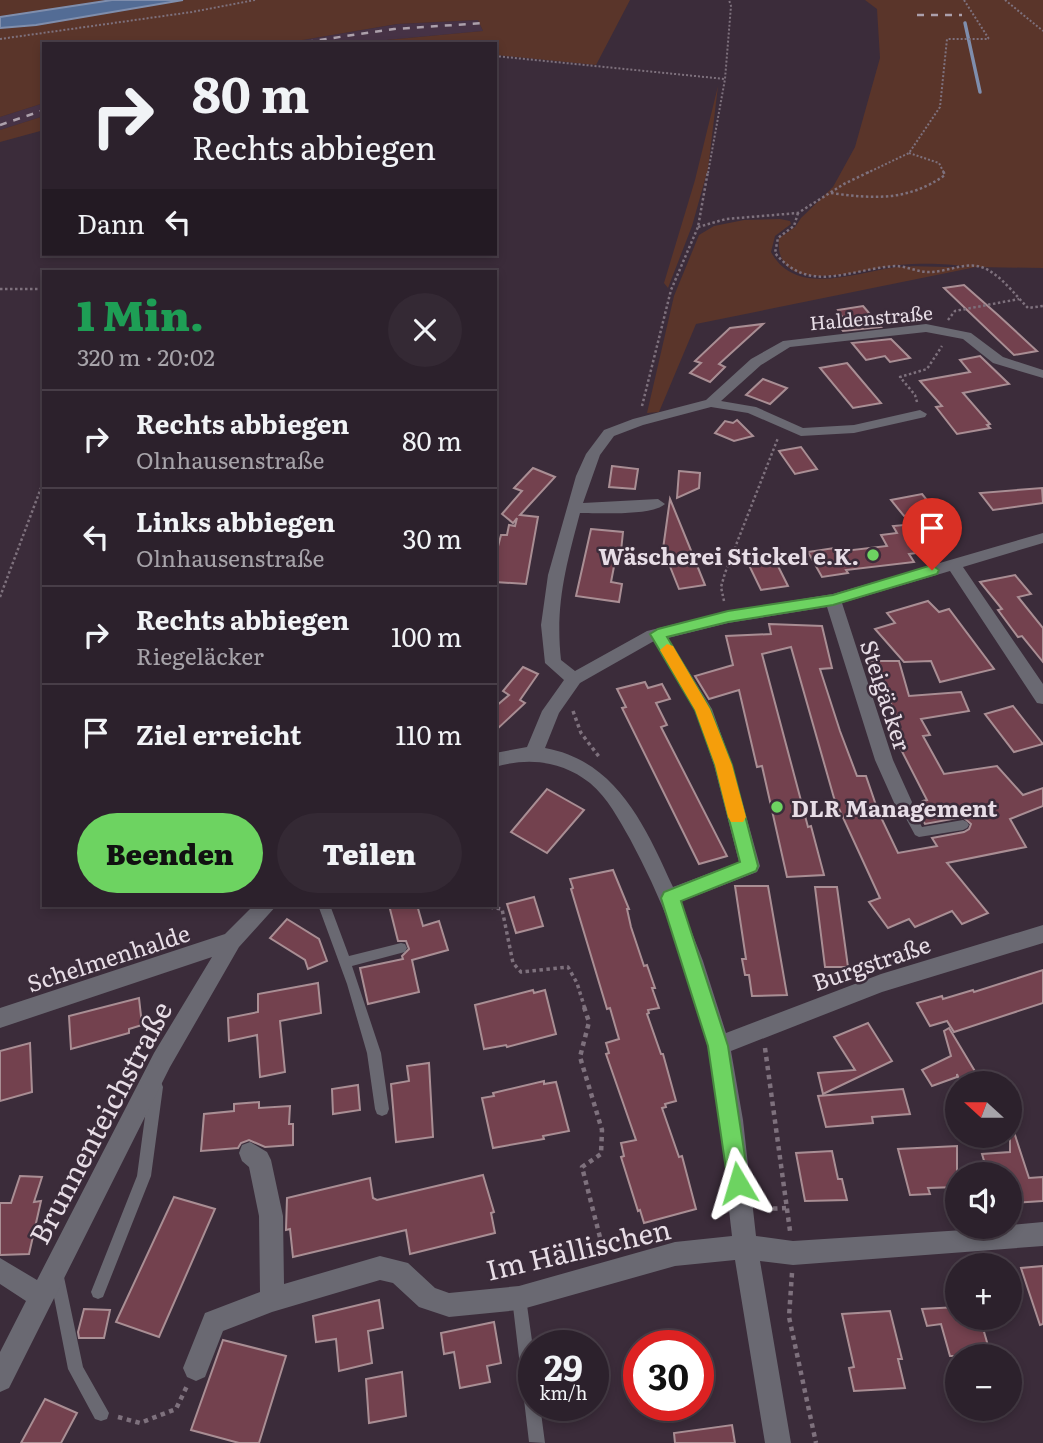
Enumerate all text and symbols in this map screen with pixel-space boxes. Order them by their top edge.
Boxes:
text: 80 m [192,55,310,128]
icon: right [77,70,168,161]
text: Rechts abbiegen [192,122,436,170]
text: Dann [77,203,145,242]
icon: left [159,203,197,241]
text: 1 Min. [77,282,204,344]
button: close [388,293,462,367]
street label: Haldenstraße [808,298,934,336]
text: 320 m · 20:02 [77,339,215,373]
text: Rechts abbiegen [136,403,349,442]
icon: right [77,420,115,458]
text: 80 m [402,420,462,459]
text: Olnhausenstraße [136,442,325,476]
pin [902,498,962,570]
text: Links abbiegen [136,501,335,540]
icon: arrive [913,509,951,547]
icon: left [77,518,115,556]
text: 30 m [402,518,462,557]
place label: Wäscherei Stickel e.K. [598,538,859,572]
text: Olnhausenstraße [136,540,325,574]
marker: Wäscherei Stickel e.K. [865,547,881,563]
text: Rechts abbiegen [136,599,349,638]
icon: right [77,616,115,654]
text: 100 m [391,616,462,655]
street label: Steigäcker [853,635,921,755]
text: Riegeläcker [136,638,264,672]
icon: arrive [77,714,115,752]
text: Ziel erreicht [136,714,301,753]
text: 110 m [395,714,462,753]
place label: DLR Management [791,790,997,824]
marker: DLR Management [769,799,785,815]
button: Beenden [77,813,263,893]
button: Teilen [277,813,462,893]
street label: Schelmenhalde [22,915,194,999]
street label: Burgstraße [807,926,935,998]
street label: Brunnenteichstraße [17,993,181,1251]
north arrow [945,1071,1022,1148]
map controls [945,1071,1022,1421]
position arrow [701,1146,775,1220]
button: sound [945,1162,1022,1239]
street label: Im Hällischen [481,1206,675,1290]
button: + [945,1253,1022,1330]
speed limit sign: 30 [623,1330,714,1421]
text: 29 [544,1340,583,1392]
button: − [945,1344,1022,1421]
text: km/h [540,1379,587,1406]

